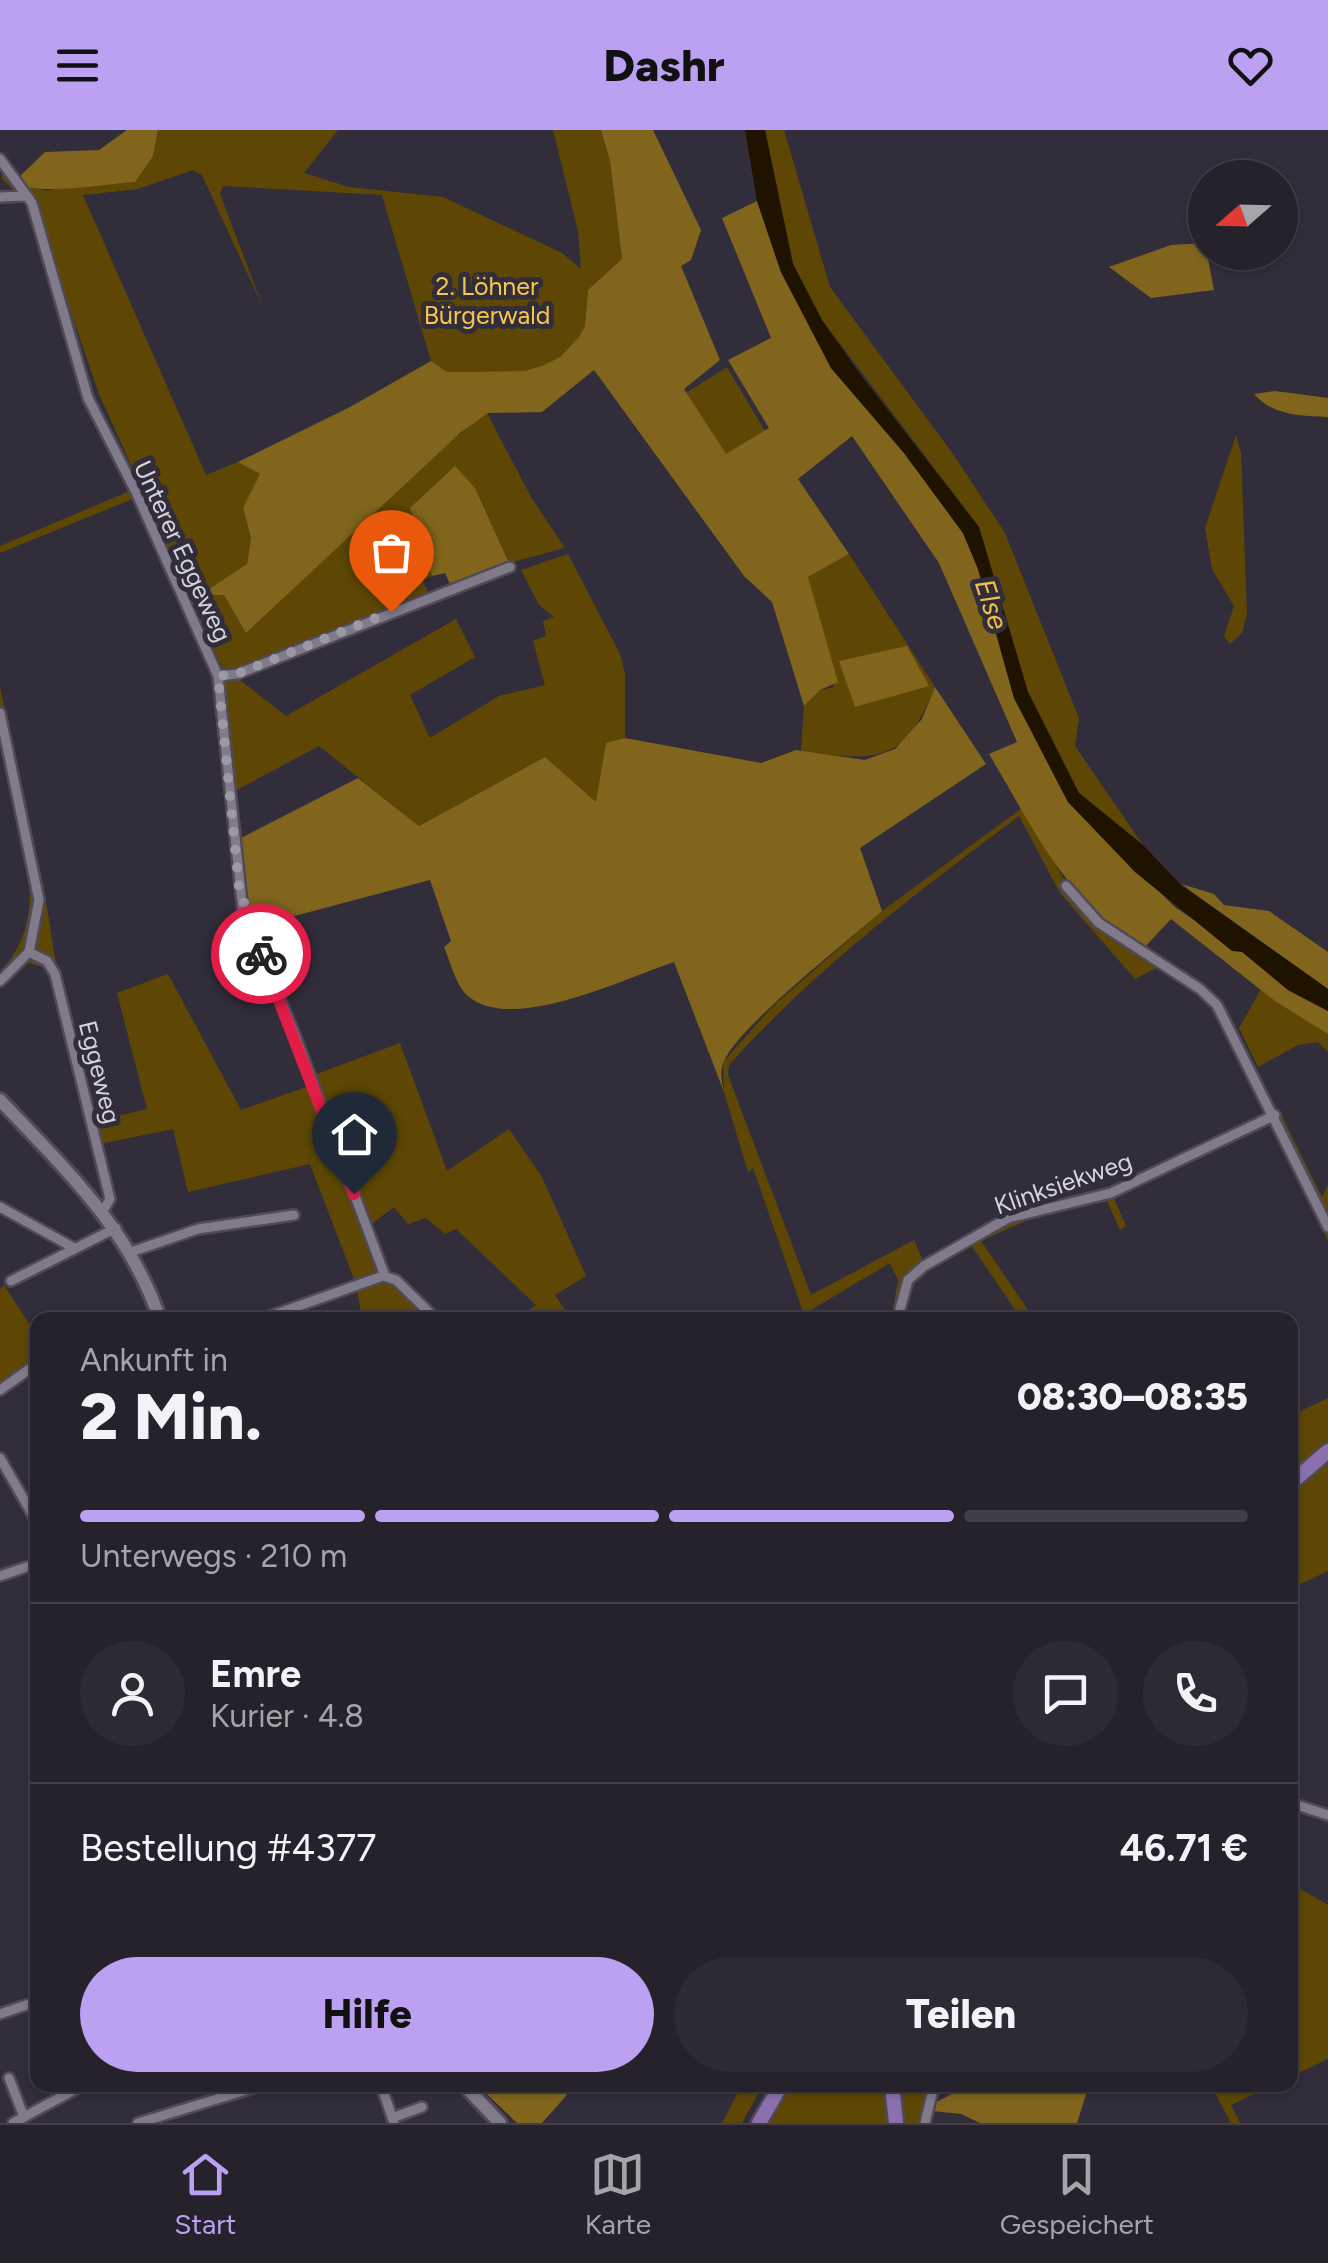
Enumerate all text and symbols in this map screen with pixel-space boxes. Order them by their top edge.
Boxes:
icon: menu [50,38,105,93]
text: Dashr [603,38,725,92]
icon: heart [1223,38,1278,93]
north arrow [1188,160,1298,270]
map controls [1188,160,1298,270]
park label: 2. Löhner Bürgerwald [424,271,550,330]
street label: Unterer Eggeweg [128,456,238,646]
pin [349,510,434,613]
icon: bag [364,525,419,580]
water label: Else [968,574,1016,634]
courier [211,904,311,1004]
icon: bike [234,927,289,982]
street label: Eggeweg [73,1017,127,1127]
pin [312,1092,397,1195]
icon: home [327,1107,382,1162]
street label: Klinksiekweg [990,1145,1136,1221]
text: Ankunft in [80,1341,228,1379]
text: 08:30–08:35 [1017,1374,1248,1420]
text: 2 Min. [80,1377,262,1455]
text: Unterwegs · 210 m [80,1537,347,1575]
button: person [80,1641,185,1746]
button: chat [1013,1641,1118,1746]
button: phone [1143,1641,1248,1746]
text: Emre [210,1651,301,1697]
text: Kurier · 4.8 [210,1697,364,1735]
text: Bestellung #4377 [80,1825,377,1871]
text: 46.71 € [1120,1825,1248,1871]
button: Hilfe [80,1957,654,2072]
button: Teilen [674,1957,1248,2072]
tab: Start [174,2147,236,2241]
tab: Karte [585,2147,651,2241]
tab: Gespeichert [1000,2147,1154,2241]

